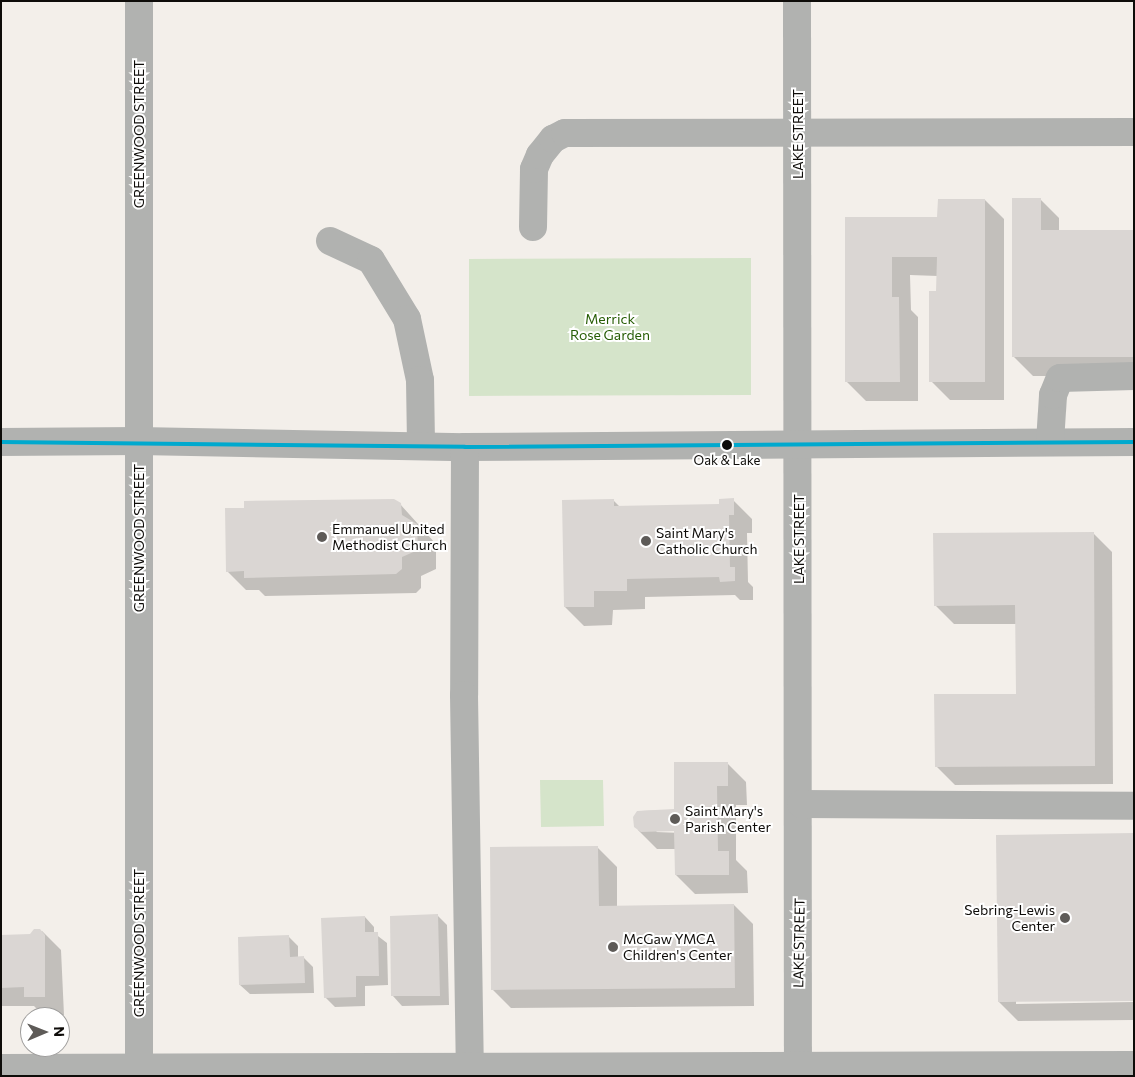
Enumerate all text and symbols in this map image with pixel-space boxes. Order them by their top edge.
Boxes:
street label: GREENWOOD STREET [131,60,147,208]
street label: LAKE STREET [790,89,806,179]
park label: Merrick Rose Garden [570,311,650,344]
marker: Oak & Lake [722,440,732,450]
place label: Oak & Lake [694,452,760,468]
street label: GREENWOOD STREET [131,464,147,612]
street label: LAKE STREET [791,494,807,584]
place label: Emmanuel United Methodist Church [332,521,447,554]
place label: Saint Mary's Catholic Church [656,525,758,558]
marker: Emmanuel United Methodist Church [316,531,328,543]
marker: Saint Mary's Catholic Church [640,535,652,547]
place label: Saint Mary's Parish Center [685,803,771,836]
marker: Saint Mary's Parish Center [669,813,681,825]
street label: GREENWOOD STREET [131,869,147,1017]
street label: LAKE STREET [790,898,808,988]
place label: Sebring-Lewis Center [964,902,1055,934]
marker: Sebring-Lewis Center [1059,912,1071,924]
place label: McGaw YMCA Children's Center [623,931,732,964]
marker: McGaw YMCA Children's Center [607,941,619,953]
north arrow [20,1007,70,1057]
text: N [51,1026,68,1037]

